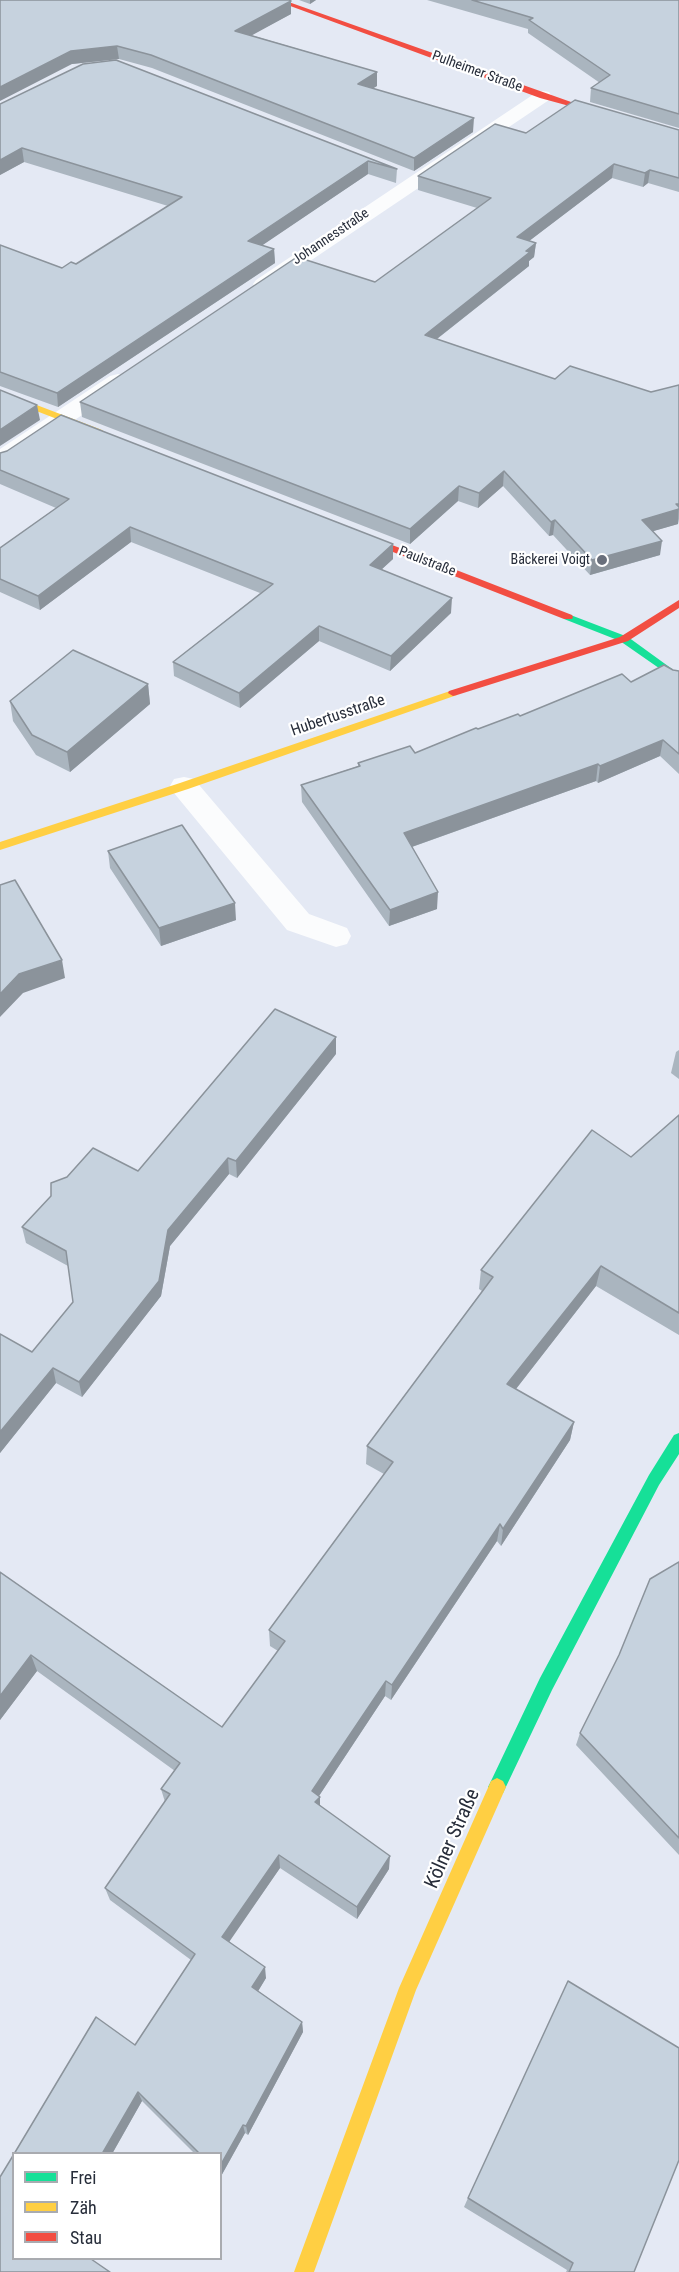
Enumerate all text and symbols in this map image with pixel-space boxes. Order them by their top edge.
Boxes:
street label: Pulheimer Straße [430,48,524,96]
street label: Johannesstraße [289,205,373,269]
street label: Paulstraße [396,544,458,580]
place label: Bäckerei Voigt [511,552,590,568]
marker: Bäckerei Voigt [595,553,609,567]
street label: Hubertusstraße [288,691,388,741]
street label: Kölner Straße [420,1786,486,1892]
legend [12,2152,222,2260]
text: Frei [70,2167,96,2188]
text: Zäh [70,2197,97,2218]
text: Stau [70,2227,102,2248]

